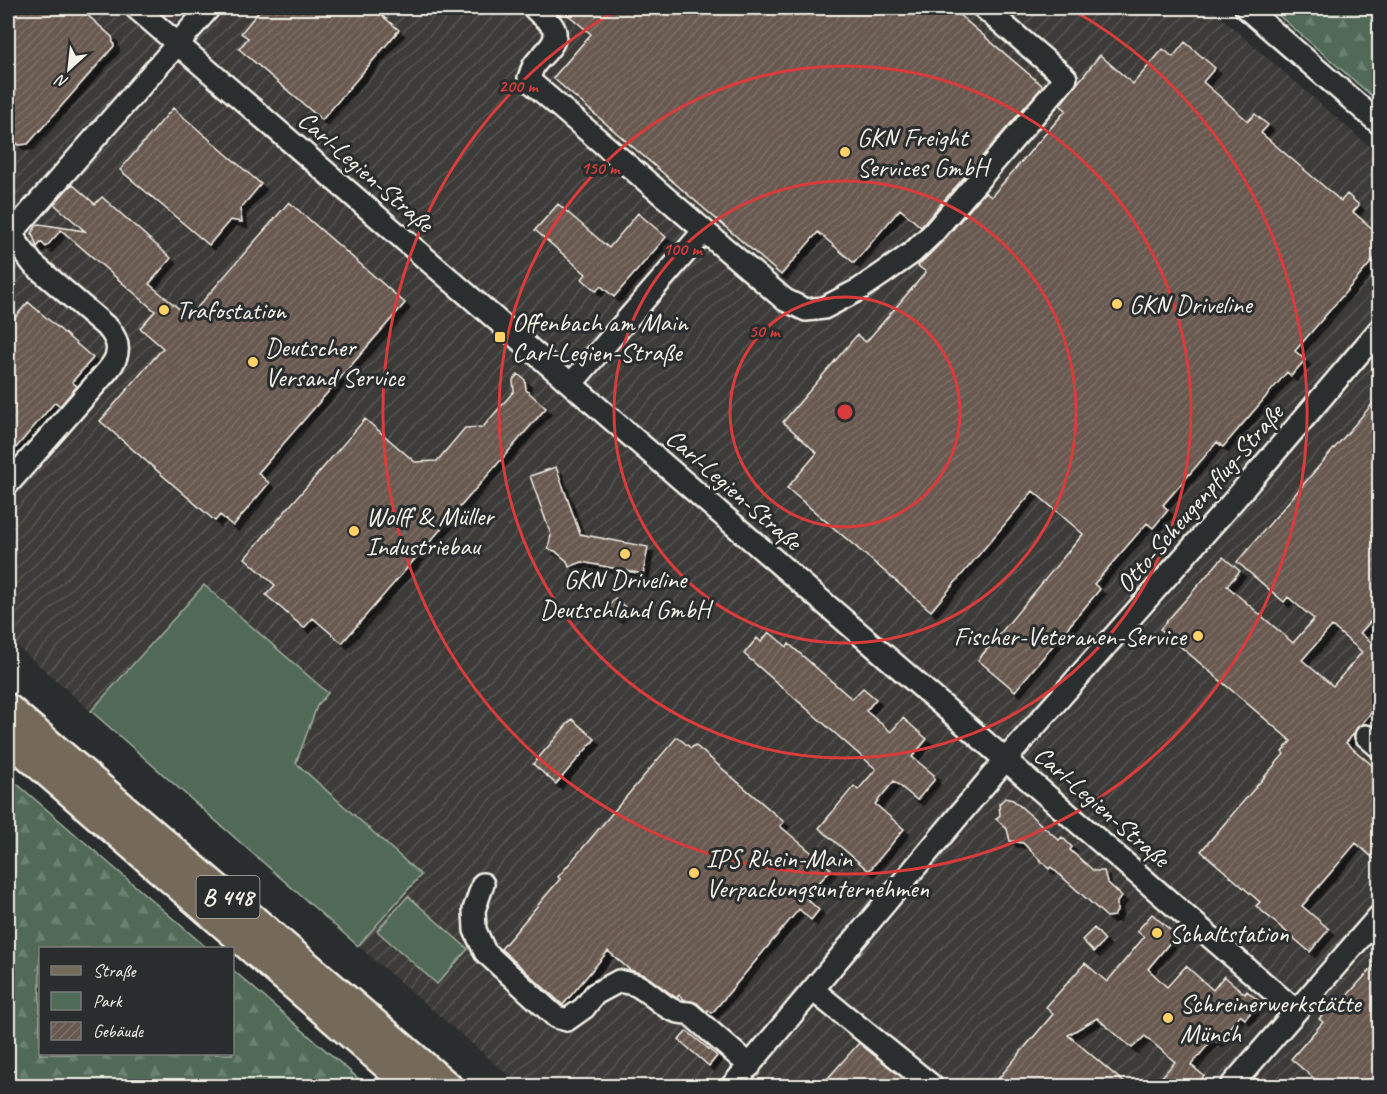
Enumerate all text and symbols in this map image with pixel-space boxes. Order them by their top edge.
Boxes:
north arrow [39,39,99,99]
text: N [51,69,72,93]
text: 200 m [499,75,539,97]
street label: Carl-Legien-Straße [291,103,442,241]
place label: GKN Freight Services GmbH [857,121,993,184]
marker: GKN Freight Services GmbH [838,145,852,159]
text: 150 m [581,157,621,179]
text: 100 m [663,238,703,260]
place label: GKN Driveline [1129,288,1254,321]
place label: Trafostation [176,294,287,327]
marker: GKN Driveline [1110,297,1124,311]
marker: Trafostation [157,303,171,317]
place label: Offenbach am Main Carl-Legien-Straße [512,306,689,369]
text: 50 m [749,320,781,342]
marker: Offenbach am Main Carl-Legien-Straße [493,330,507,344]
place label: Deutscher Versand Service [265,331,405,394]
marker: Deutscher Versand Service [246,355,260,369]
street label: Otto-Scheugenpflug-Straße [1108,395,1292,599]
centre of rings [835,402,855,422]
street label: Carl-Legien-Straße [659,421,810,559]
place label: Wolff & Müller Industriebau [366,500,496,563]
marker: Wolff & Müller Industriebau [347,524,361,538]
marker: GKN Driveline Deutschland GmbH [618,547,632,561]
place label: GKN Driveline Deutschland GmbH [540,563,715,626]
place label: Fischer-Veteranen-Service [954,620,1188,653]
marker: Fischer-Veteranen-Service [1191,629,1205,643]
street label: Carl-Legien-Straße [1027,738,1178,876]
place label: IPS Rhein-Main Verpackungsunternehmen [706,842,929,905]
marker: IPS Rhein-Main Verpackungsunternehmen [687,866,701,880]
road number: B 448 [196,876,260,918]
place label: Schaltstation [1169,917,1289,950]
marker: Schaltstation [1150,926,1164,940]
legend [39,947,234,1055]
text: Straße [93,960,137,982]
place label: Schreinerwerkstätte Münch [1180,987,1363,1050]
text: Park [93,990,123,1012]
marker: Schreinerwerkstätte Münch [1161,1011,1175,1025]
text: Gebäude [93,1020,144,1042]

